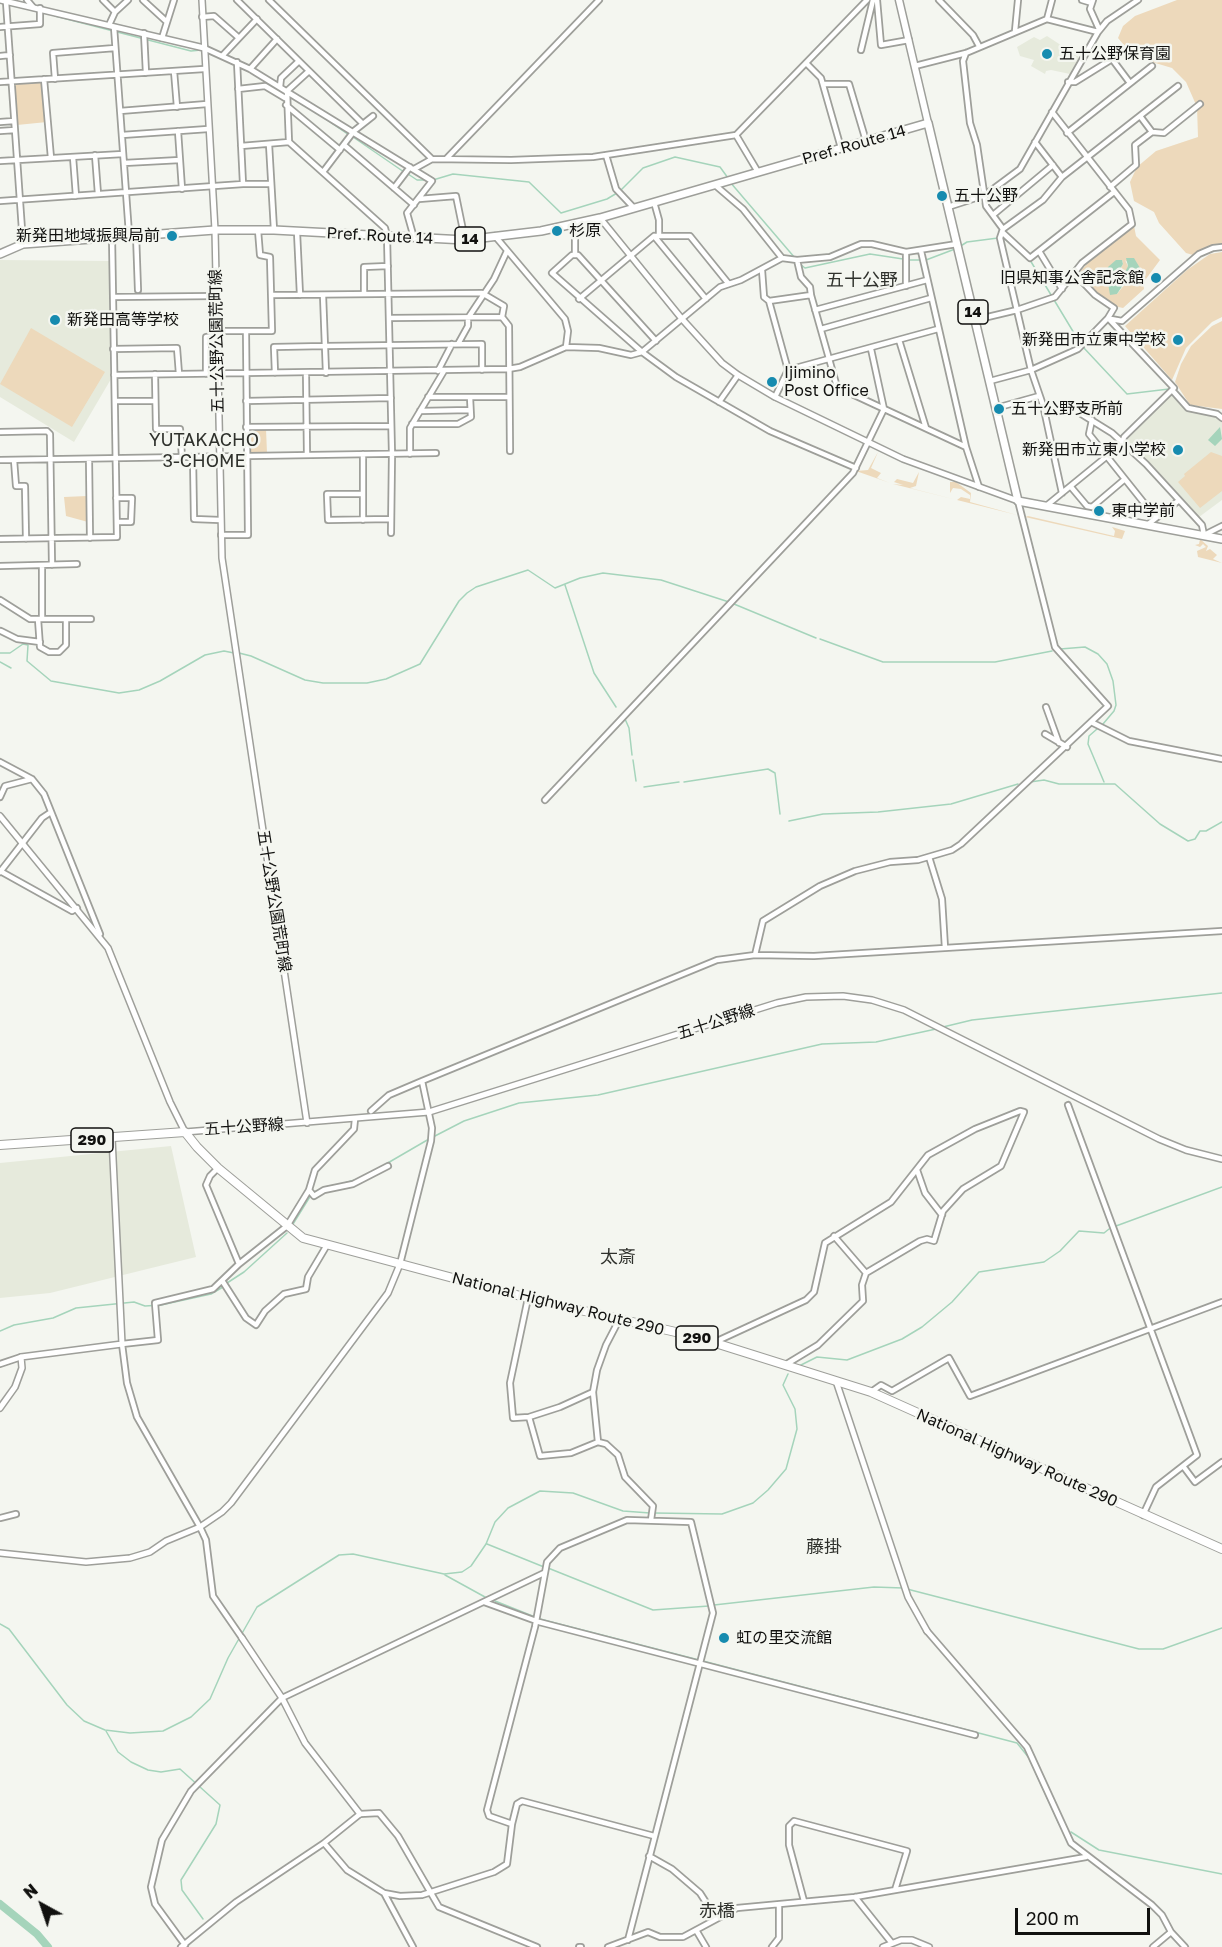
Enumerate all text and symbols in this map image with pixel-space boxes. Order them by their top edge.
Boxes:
place label: 五十公野保育園 [1059,44,1171,64]
marker: 五十公野保育園 [1040,47,1054,61]
street label: Pref. Route 14 [800,121,908,169]
place label: 五十公野 [954,186,1018,206]
marker: 五十公野 [935,189,949,203]
place label: 杉原 [569,221,601,241]
street label: Pref. Route 14 [326,224,434,248]
marker: 杉原 [550,224,564,238]
place label: 新発田地域振興局前 [16,226,160,246]
road number: 14 [455,227,485,251]
marker: 新発田地域振興局前 [165,229,179,243]
place label: 旧県知事公舎記念館 [1000,268,1144,288]
street label: 五十公野公園荒町線 [206,269,228,413]
district label: 五十公野 [826,269,898,291]
marker: 旧県知事公舎記念館 [1149,271,1163,285]
road number: 14 [958,300,988,324]
place label: 新発田高等学校 [67,310,179,330]
marker: 新発田高等学校 [48,313,62,327]
place label: 新発田市立東中学校 [1022,330,1166,350]
marker: 新発田市立東中学校 [1171,333,1185,347]
place label: Ijimino Post Office [784,363,869,401]
marker: Ijimino Post Office [765,375,779,389]
place label: 五十公野支所前 [1011,399,1123,419]
marker: 五十公野支所前 [992,402,1006,416]
district label: YUTAKACHO 3-CHOME [142,429,266,472]
place label: 新発田市立東小学校 [1022,440,1166,460]
marker: 新発田市立東小学校 [1171,443,1185,457]
place label: 東中学前 [1111,501,1175,521]
marker: 東中学前 [1092,504,1106,518]
street label: 五十公野公園荒町線 [253,828,295,974]
street label: 五十公野線 [675,1001,757,1043]
street label: 五十公野線 [203,1115,285,1139]
road number: 290 [71,1128,113,1152]
district label: 太斎 [600,1246,636,1268]
street label: National Highway Route 290 [450,1268,666,1340]
road number: 290 [676,1326,718,1350]
street label: National Highway Route 290 [913,1405,1121,1511]
district label: 藤掛 [806,1536,842,1558]
place label: 虹の里交流館 [736,1628,832,1648]
marker: 虹の里交流館 [717,1631,731,1645]
north arrow [12,1875,72,1935]
text: N [19,1880,42,1903]
scale bar [1018,1896,1153,1934]
district label: 赤橋 [699,1900,735,1922]
text: 200 m [1026,1907,1079,1929]

